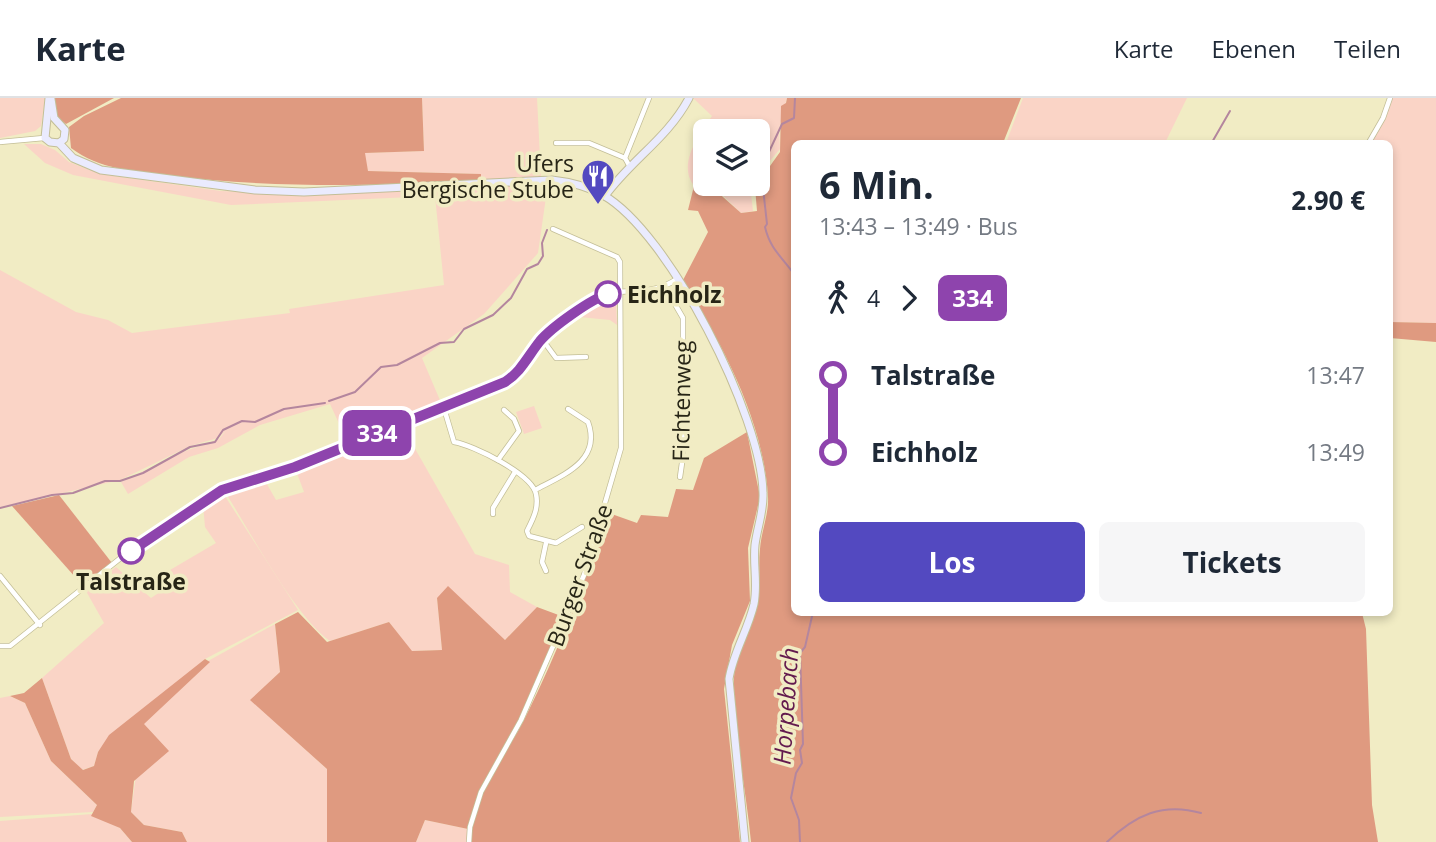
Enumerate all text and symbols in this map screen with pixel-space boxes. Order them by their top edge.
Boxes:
text: Karte [35,26,126,71]
text: Karte [1114,32,1174,65]
text: Ebenen [1212,32,1296,65]
text: Teilen [1334,32,1401,65]
map controls [693,119,770,196]
button: layers [693,119,770,196]
place label: Ufers Bergische Stube [402,147,574,205]
restaurant icon: Ufers Bergische Stube [579,157,617,206]
text: 6 Min. [819,158,934,210]
text: 2.90 € [1291,182,1365,218]
text: 13:43 – 13:49 · Bus [819,210,1018,242]
place label: Eichholz [627,278,721,310]
icon: walk [819,279,857,317]
icon: forward [890,279,928,317]
marker: Eichholz [595,281,621,307]
text: 334 [952,281,993,314]
text: 4 [867,282,880,314]
street label: Fichtenweg [664,340,698,462]
text: Talstraße [871,357,995,393]
text: 13:47 [1306,359,1365,391]
line badge: 334 [337,410,417,456]
text: 334 [356,416,398,449]
text: Eichholz [871,434,978,470]
text: 13:49 [1306,436,1365,468]
street label: Burger Straße [538,499,620,651]
button: Los [819,522,1085,602]
button: Tickets [1099,522,1365,602]
marker: Talstraße [118,538,144,564]
place label: Talstraße [76,565,186,597]
water label: Horpebach [764,646,806,766]

